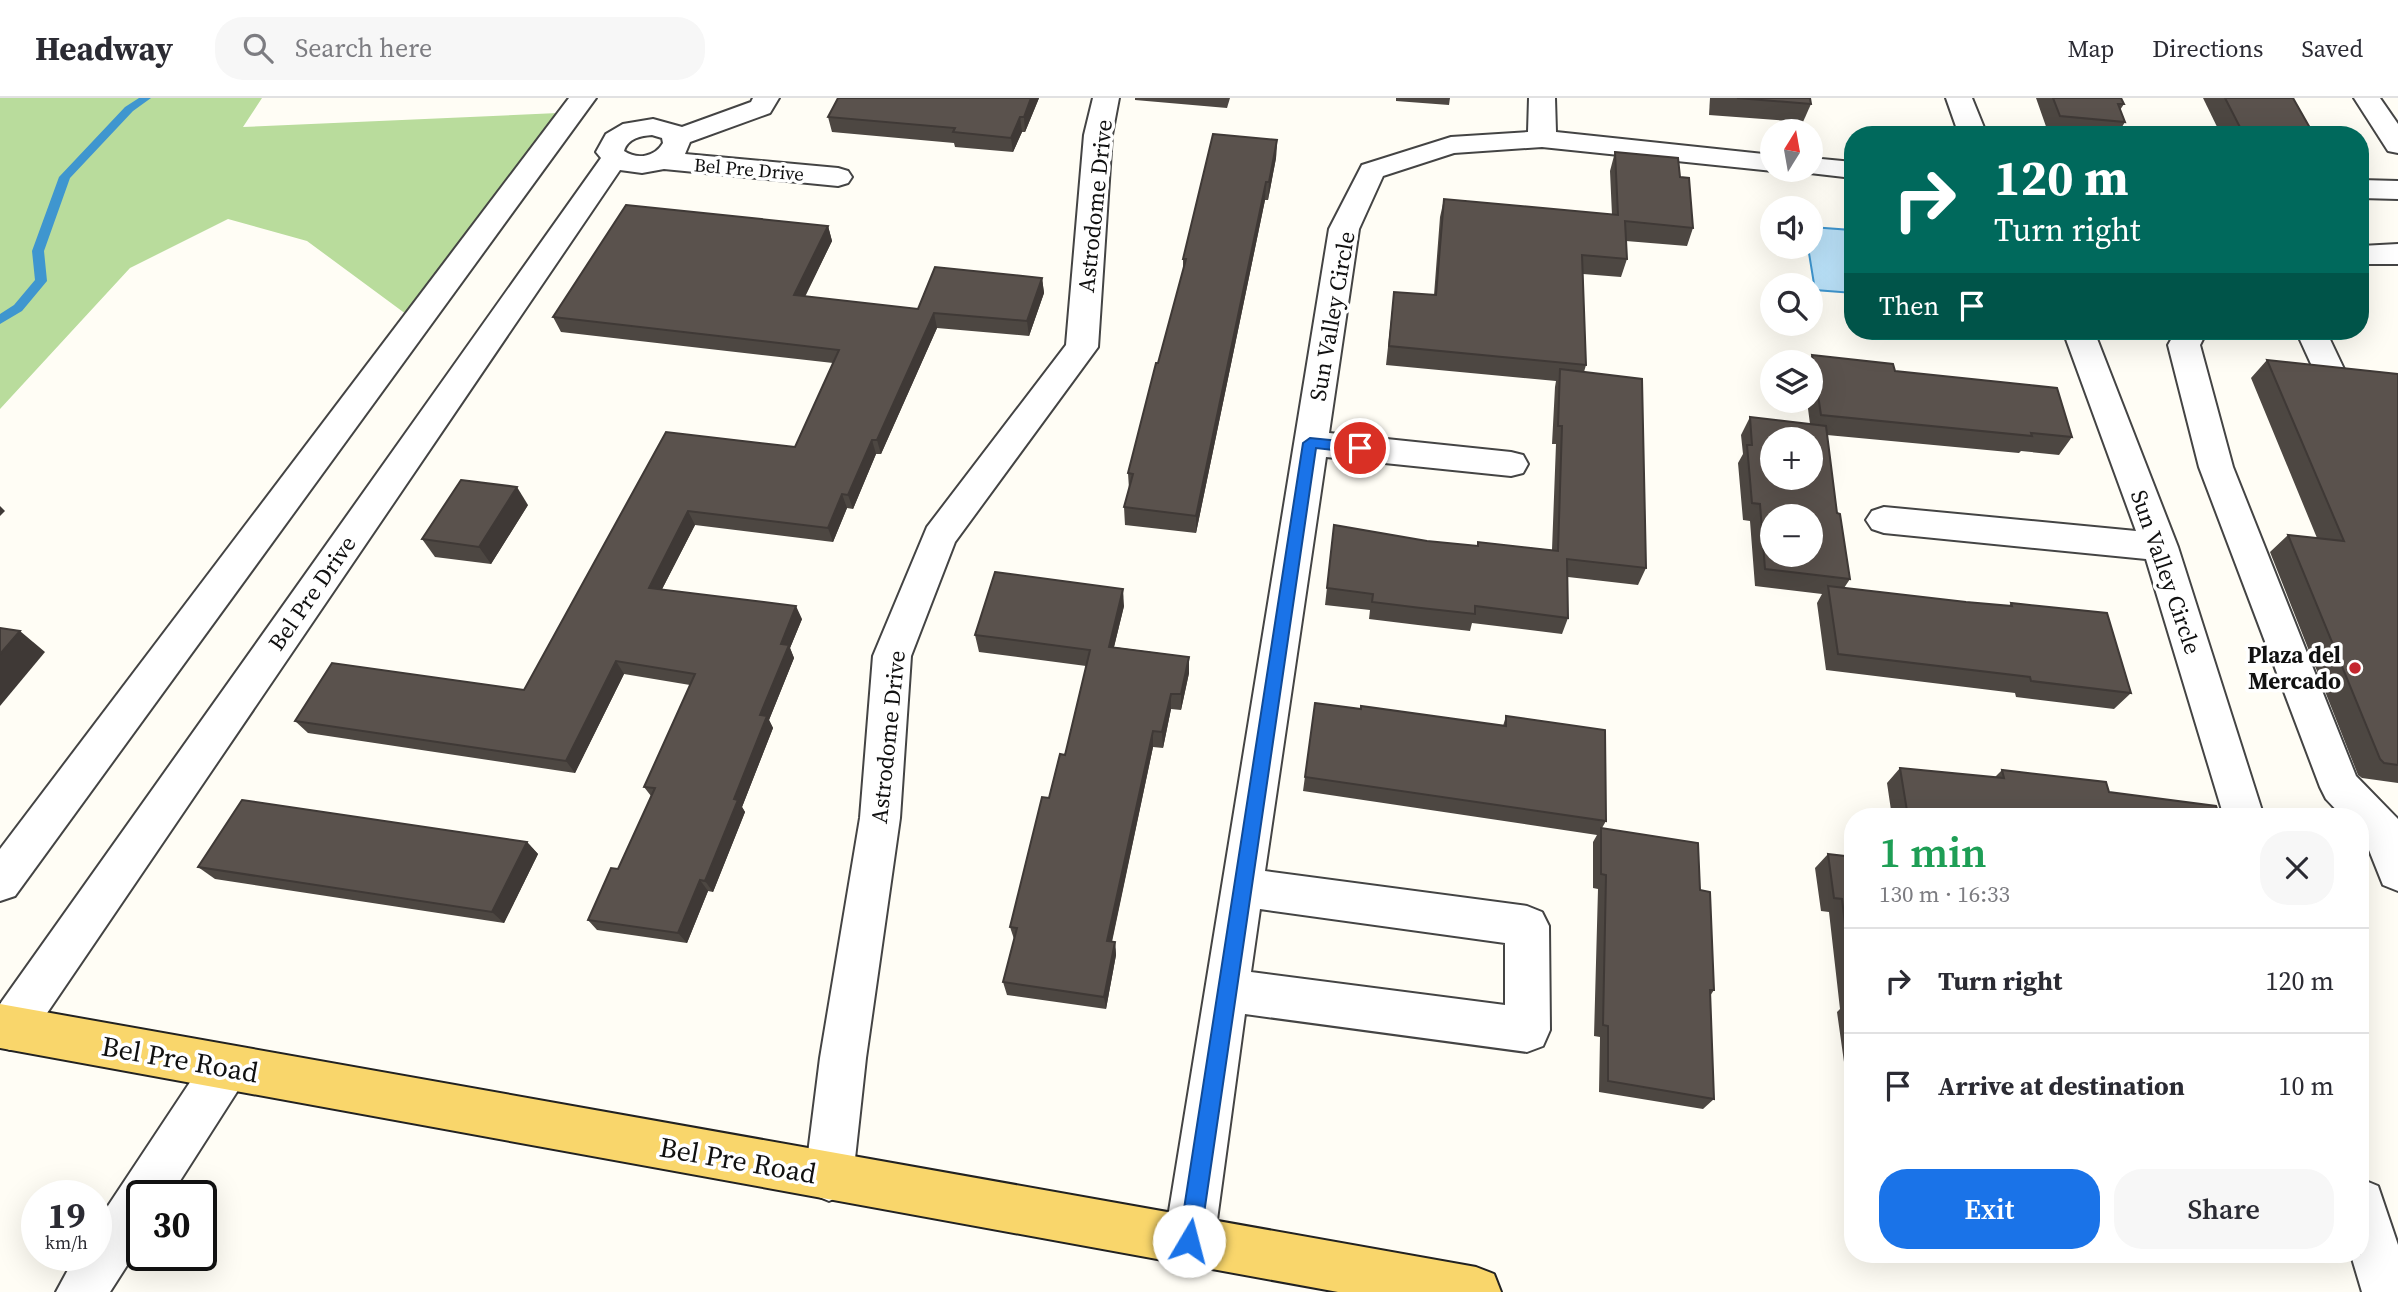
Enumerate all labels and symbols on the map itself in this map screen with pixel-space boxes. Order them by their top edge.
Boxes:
street label: Astrodome Drive [1070,118,1120,294]
north arrow [1760,119,1824,182]
street label: Bel Pre Drive [693,151,805,187]
street label: Sun Valley Circle [1301,229,1363,403]
pin [1330,418,1390,478]
street label: Sun Valley Circle [2123,486,2209,658]
street label: Bel Pre Drive [261,529,363,657]
place label: Plaza del Mercado [2247,639,2341,697]
street label: Astrodome Drive [863,649,913,825]
marker: Plaza del Mercado [2347,660,2363,676]
street label: Bel Pre Road [99,1027,261,1091]
street label: Bel Pre Road [657,1128,819,1192]
speed limit sign: 30 [126,1180,217,1271]
position arrow [1152,1204,1226,1278]

